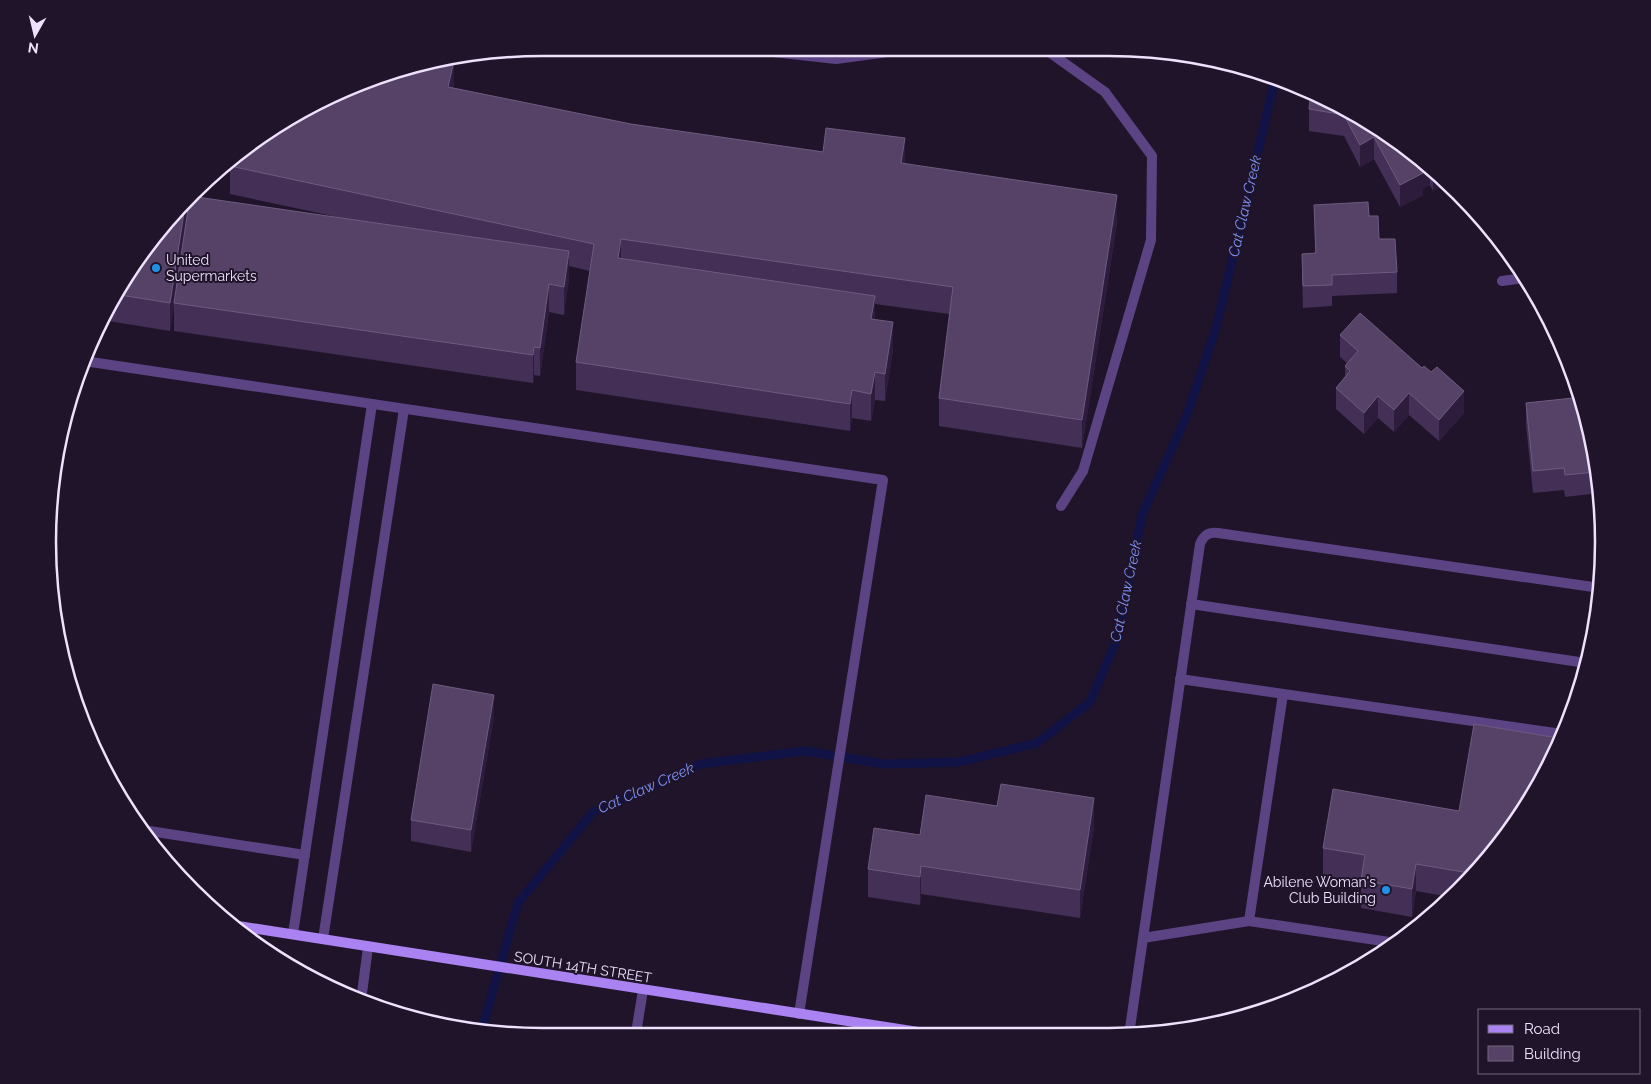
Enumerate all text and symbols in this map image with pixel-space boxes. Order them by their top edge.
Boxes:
north arrow [10,10,60,60]
text: N [27,39,40,57]
water label: Cat Claw Creek [1225,153,1265,259]
place label: United Supermarkets [166,252,257,284]
marker: United Supermarkets [150,262,162,274]
water label: Cat Claw Creek [1106,538,1146,644]
water label: Cat Claw Creek [595,759,697,817]
place label: Abilene Woman's Club Building [1263,874,1376,906]
marker: Abilene Woman's Club Building [1380,884,1392,896]
street label: SOUTH 14TH STREET [513,948,653,986]
legend [1478,1009,1641,1074]
text: Road [1524,1020,1560,1038]
text: Building [1524,1045,1581,1063]

